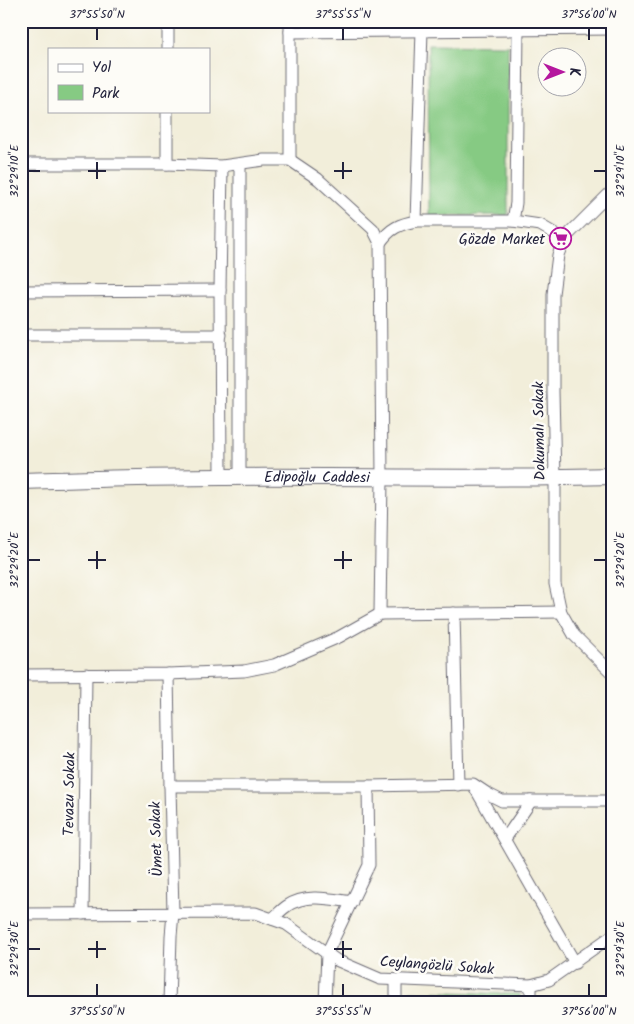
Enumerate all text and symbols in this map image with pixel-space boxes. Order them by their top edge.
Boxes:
text: 37°55'50"N [69,5,125,24]
text: 37°55'55"N [315,5,371,24]
text: 37°56'00"N [561,5,617,24]
legend [48,48,210,112]
north arrow [536,48,586,98]
text: Yol [92,56,111,80]
text: K [563,68,585,77]
text: Park [92,82,120,106]
text: 32°29'10"E [5,143,24,198]
text: 32°29'10"E [611,143,630,198]
supermarket icon: Gözde Market [549,227,573,251]
place label: Gözde Market [459,228,545,252]
street label: Dokumalı Sokak [527,380,553,481]
street label: Edipoğlu Caddesi [264,466,371,490]
text: 32°29'20"E [5,531,24,588]
text: 32°29'20"E [611,531,630,588]
street label: Tevazu Sokak [57,751,83,836]
street label: Ümet Sokak [144,800,170,877]
text: 32°29'30"E [5,920,24,977]
text: 32°29'30"E [611,920,630,977]
street label: Ceylangözlü Sokak [379,950,496,982]
text: 37°55'50"N [69,1002,125,1021]
text: 37°55'55"N [315,1002,371,1021]
text: 37°56'00"N [561,1002,617,1021]

